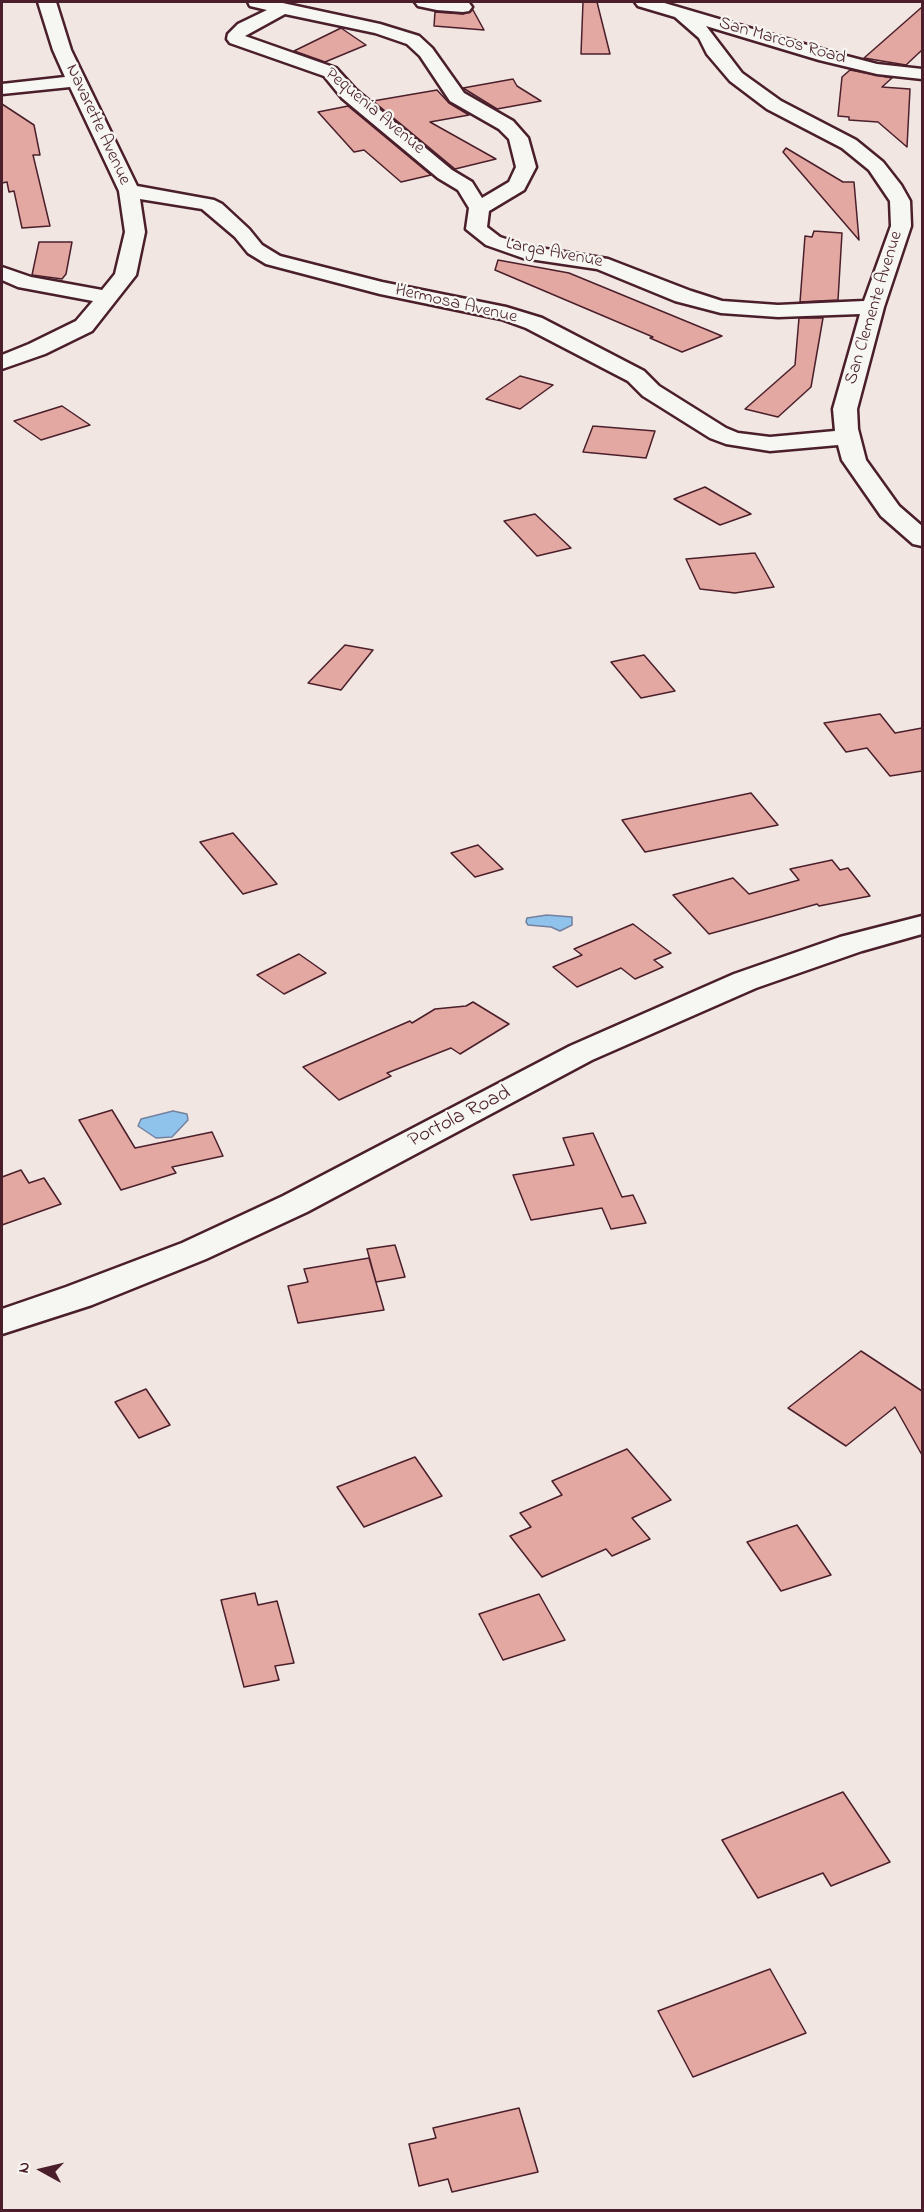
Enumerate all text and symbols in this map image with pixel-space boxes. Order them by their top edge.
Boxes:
street label: San Marcos Road [716,14,848,70]
street label: Navarette Avenue [60,61,134,189]
street label: Pequenia Avenue [320,64,428,160]
street label: San Clemente Avenue [841,229,909,387]
street label: Larga Avenue [504,234,604,274]
street label: Hermosa Avenue [393,280,519,330]
street label: Portola Road [405,1081,515,1155]
north arrow [12,2140,72,2200]
text: N [12,2160,37,2175]

